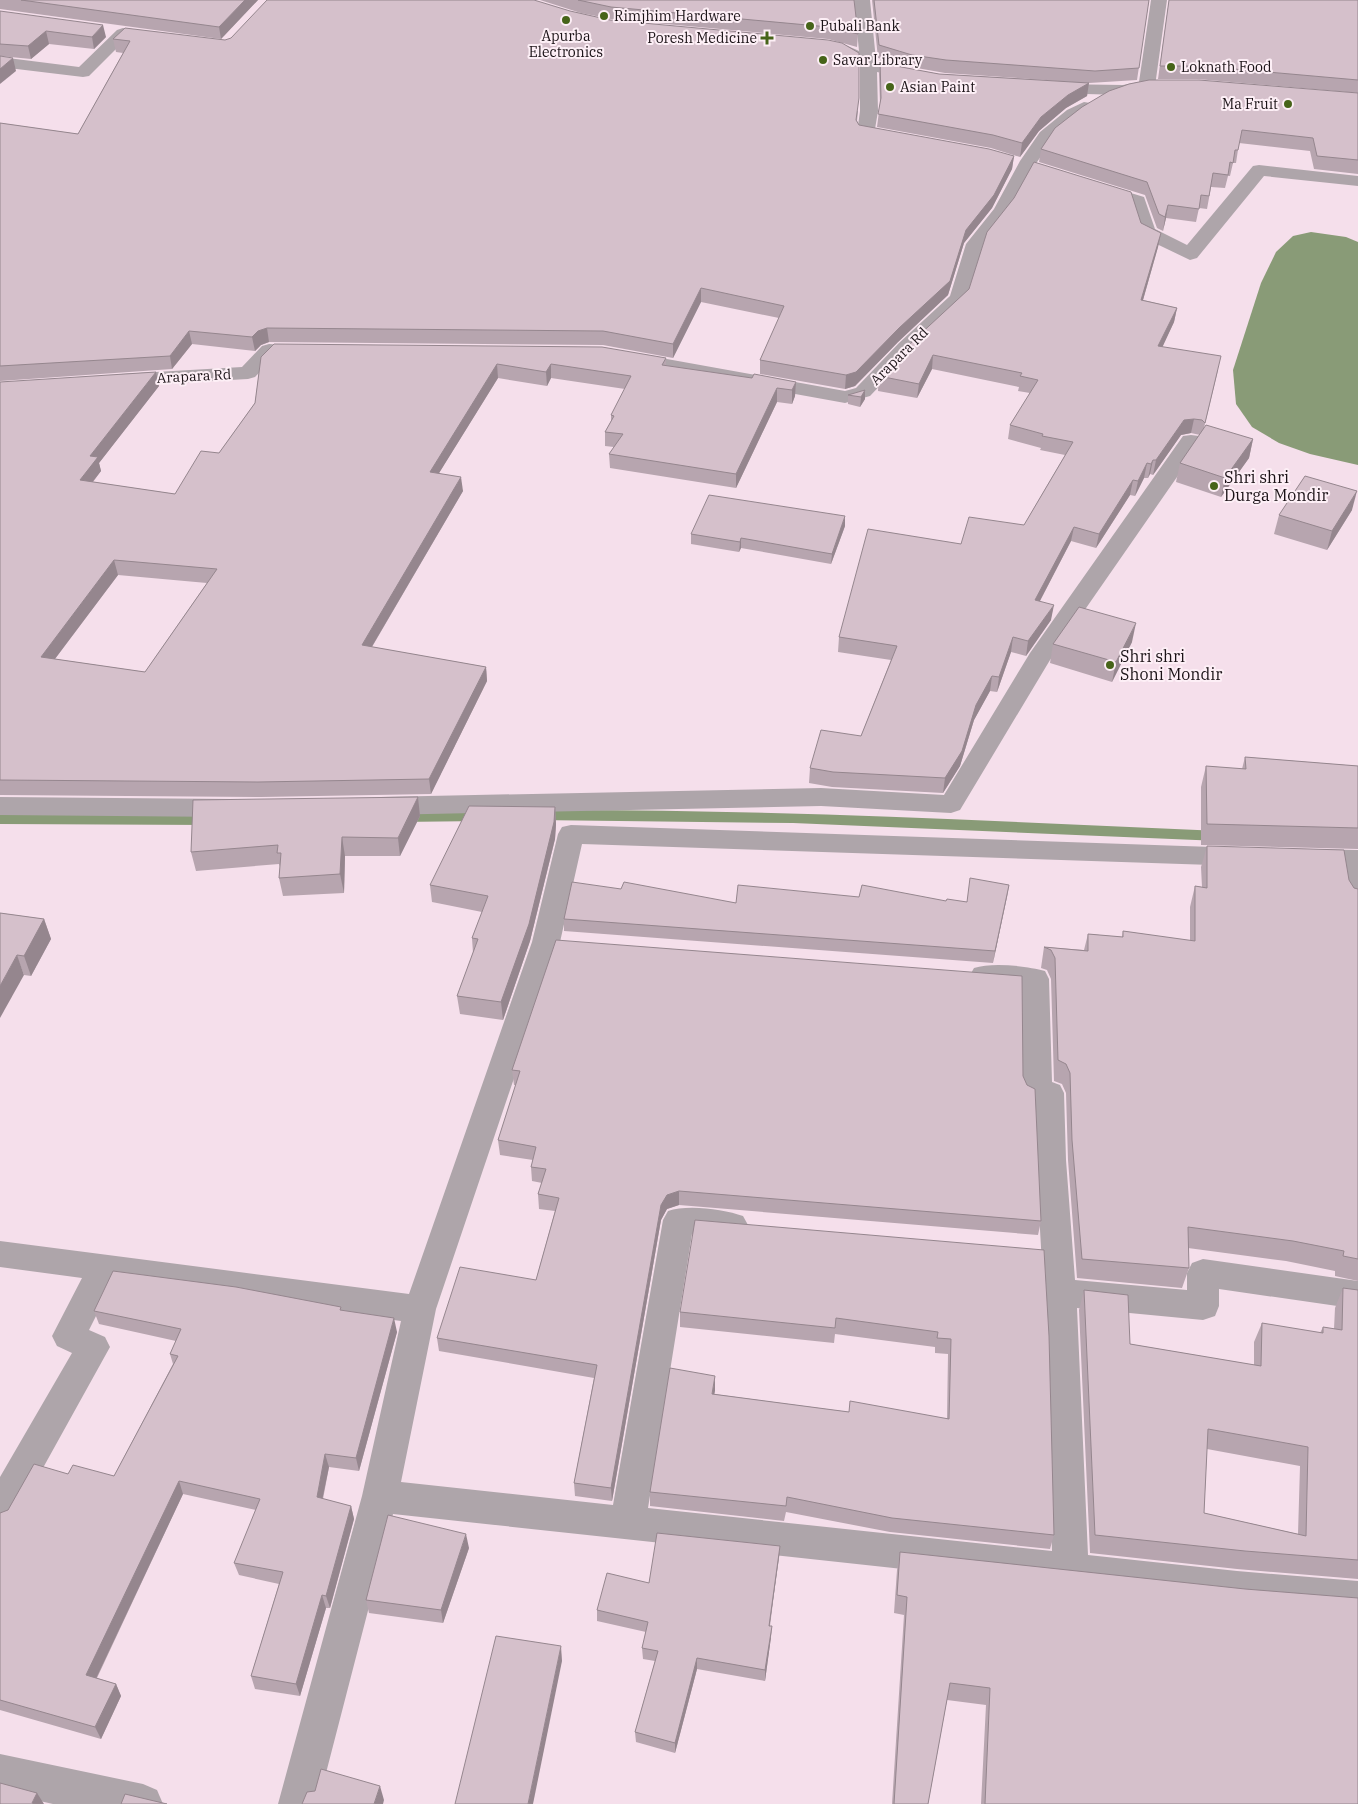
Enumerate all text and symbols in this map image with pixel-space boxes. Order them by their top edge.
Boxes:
place label: Rimjhim Hardware [614,7,741,25]
marker: Rimjhim Hardware [598,10,610,22]
marker: Apurba Electronics [560,14,572,26]
place label: Pubali Bank [820,17,900,35]
marker: Pubali Bank [804,20,816,32]
place label: Apurba Electronics [529,27,603,61]
place label: Poresh Medicine [647,29,757,47]
marker: Poresh Medicine [761,32,773,44]
place label: Savar Library [833,51,923,69]
marker: Savar Library [817,54,829,66]
place label: Loknath Food [1181,58,1272,76]
marker: Loknath Food [1165,61,1177,73]
place label: Asian Paint [900,78,975,96]
marker: Asian Paint [884,81,896,93]
place label: Ma Fruit [1222,95,1278,113]
marker: Ma Fruit [1282,98,1294,110]
street label: Arapara Rd [866,323,932,389]
street label: Arapara Rd [156,365,232,387]
place label: Shri shri Durga Mondir [1224,467,1328,505]
marker: Shri shri Durga Mondir [1208,480,1220,492]
place label: Shri shri Shoni Mondir [1120,646,1222,684]
marker: Shri shri Shoni Mondir [1104,659,1116,671]

